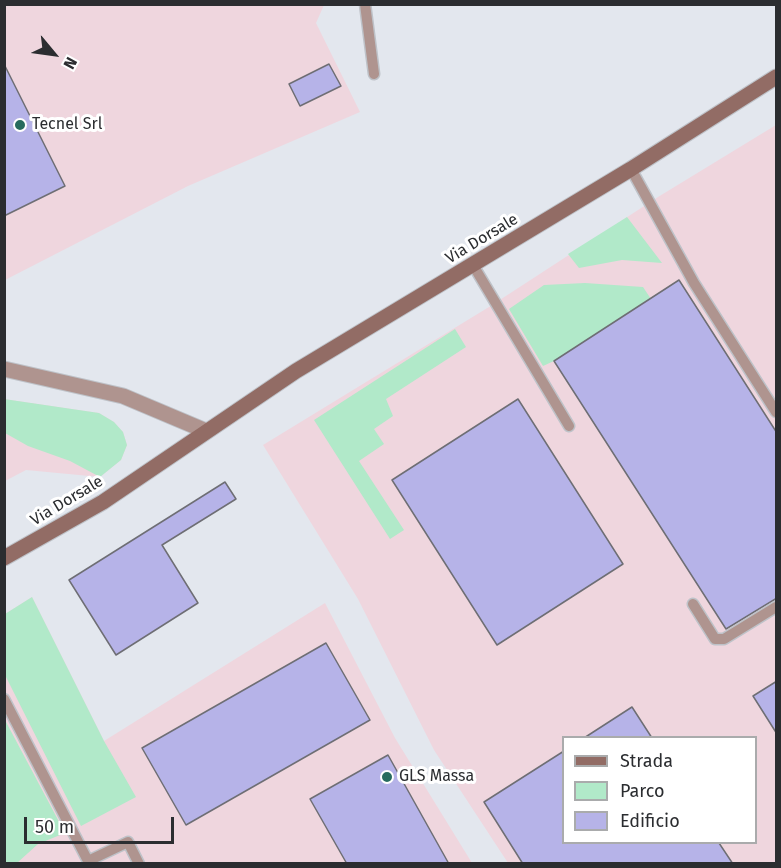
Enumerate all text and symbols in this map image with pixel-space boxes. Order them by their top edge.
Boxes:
north arrow [24,24,84,84]
text: N [59,54,81,72]
place label: Tecnel Srl [32,115,102,135]
marker: Tecnel Srl [13,118,27,132]
street label: Via Dorsale [442,210,522,268]
street label: Via Dorsale [27,472,107,530]
legend [562,736,757,844]
text: Strada [620,750,673,772]
place label: GLS Massa [399,767,474,787]
marker: GLS Massa [380,770,394,784]
text: Parco [620,780,664,802]
scale bar [27,805,177,843]
text: Edificio [620,810,680,832]
text: 50 m [35,816,74,838]

